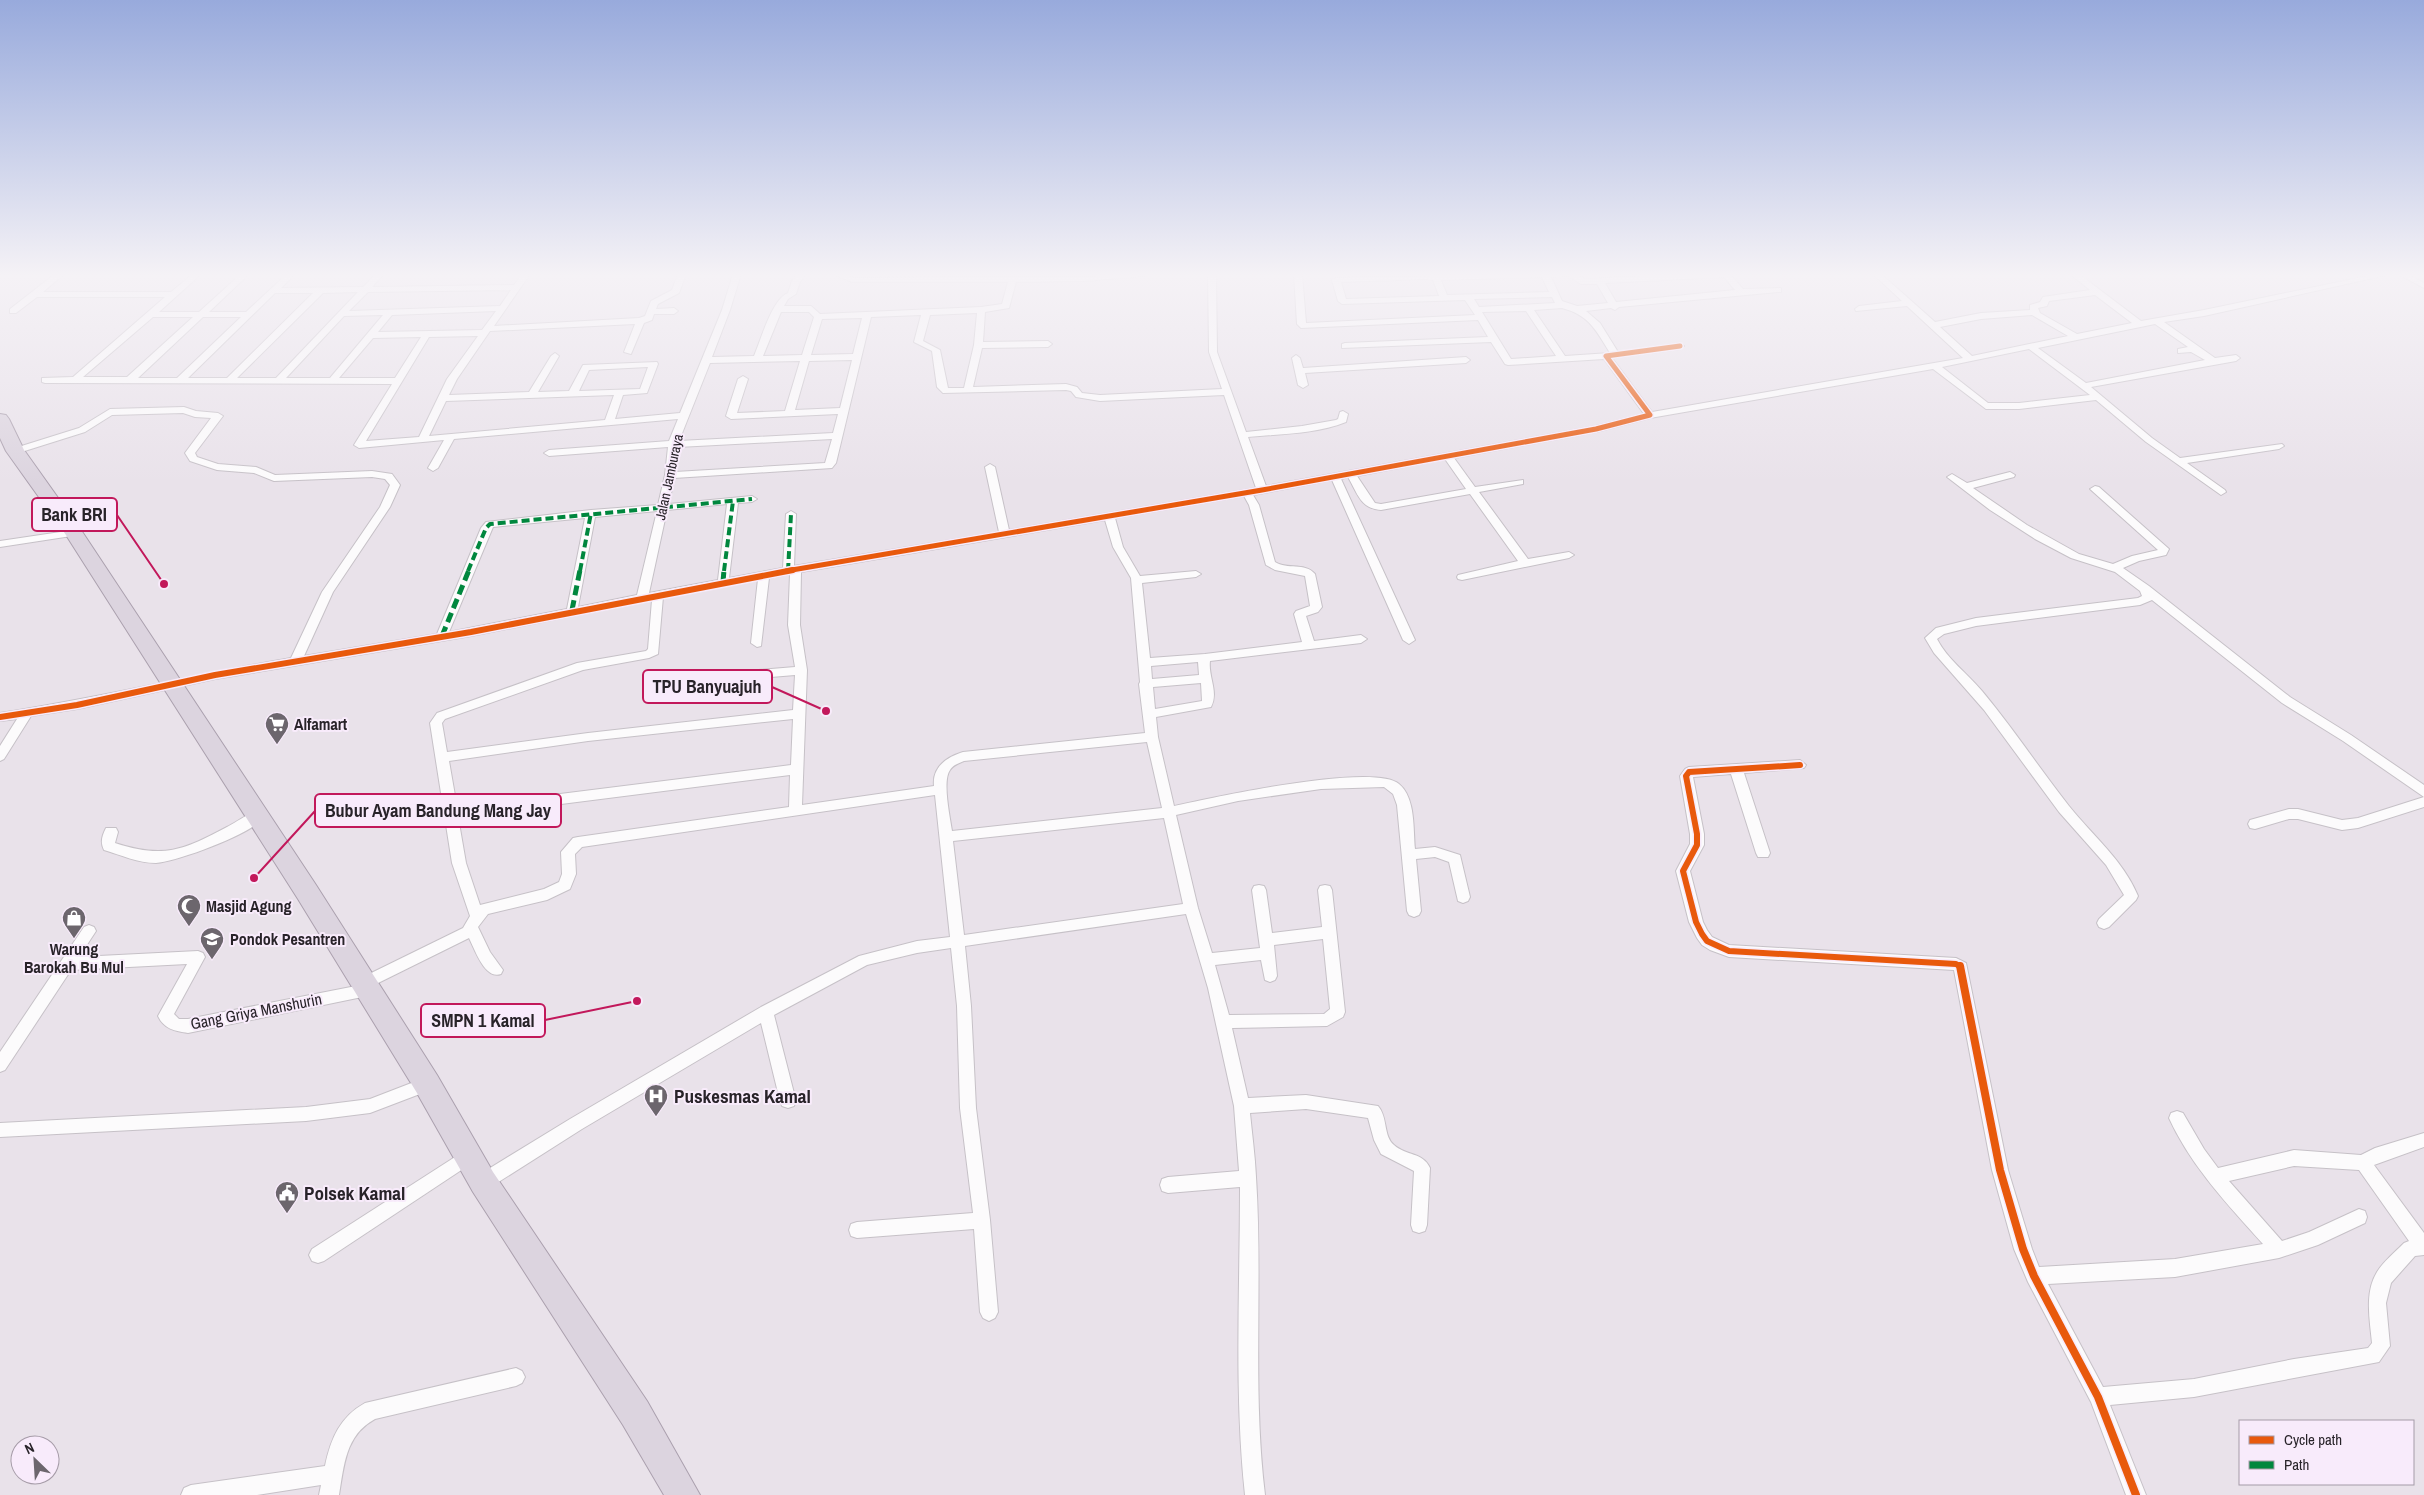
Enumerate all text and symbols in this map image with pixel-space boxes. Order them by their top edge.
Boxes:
street label: Jalan Jamburaya [651,432,687,522]
callout: Bank BRI [32,498,117,531]
text: Bank BRI [41,502,107,527]
callout: TPU Banyuajuh [643,670,772,703]
text: TPU Banyuajuh [652,674,762,699]
supermarket icon: Alfamart [264,711,290,745]
place label: Alfamart [294,713,348,735]
callout: Bubur Ayam Bandung Mang Jay [315,794,561,827]
text: Bubur Ayam Bandung Mang Jay [325,798,552,823]
mosque icon: Masjid Agung [176,893,202,927]
place label: Masjid Agung [206,895,292,917]
shop icon: Warung Barokah Bu Mul [61,905,87,939]
school or university icon: Pondok Pesantren [199,926,225,960]
place label: Pondok Pesantren [230,928,345,950]
place label: Warung Barokah Bu Mul [24,938,124,978]
street label: Gang Griya Manshurin [188,987,324,1035]
callout: SMPN 1 Kamal [421,1004,545,1037]
text: SMPN 1 Kamal [431,1008,535,1033]
hospital icon: Puskesmas Kamal [643,1083,669,1117]
place label: Puskesmas Kamal [674,1083,811,1109]
public building icon: Polsek Kamal [274,1180,300,1214]
place label: Polsek Kamal [304,1180,405,1206]
legend [2239,1420,2414,1485]
text: Cycle path [2284,1429,2342,1450]
north arrow [10,1435,60,1485]
text: N [22,1438,37,1458]
text: Path [2284,1454,2309,1475]

